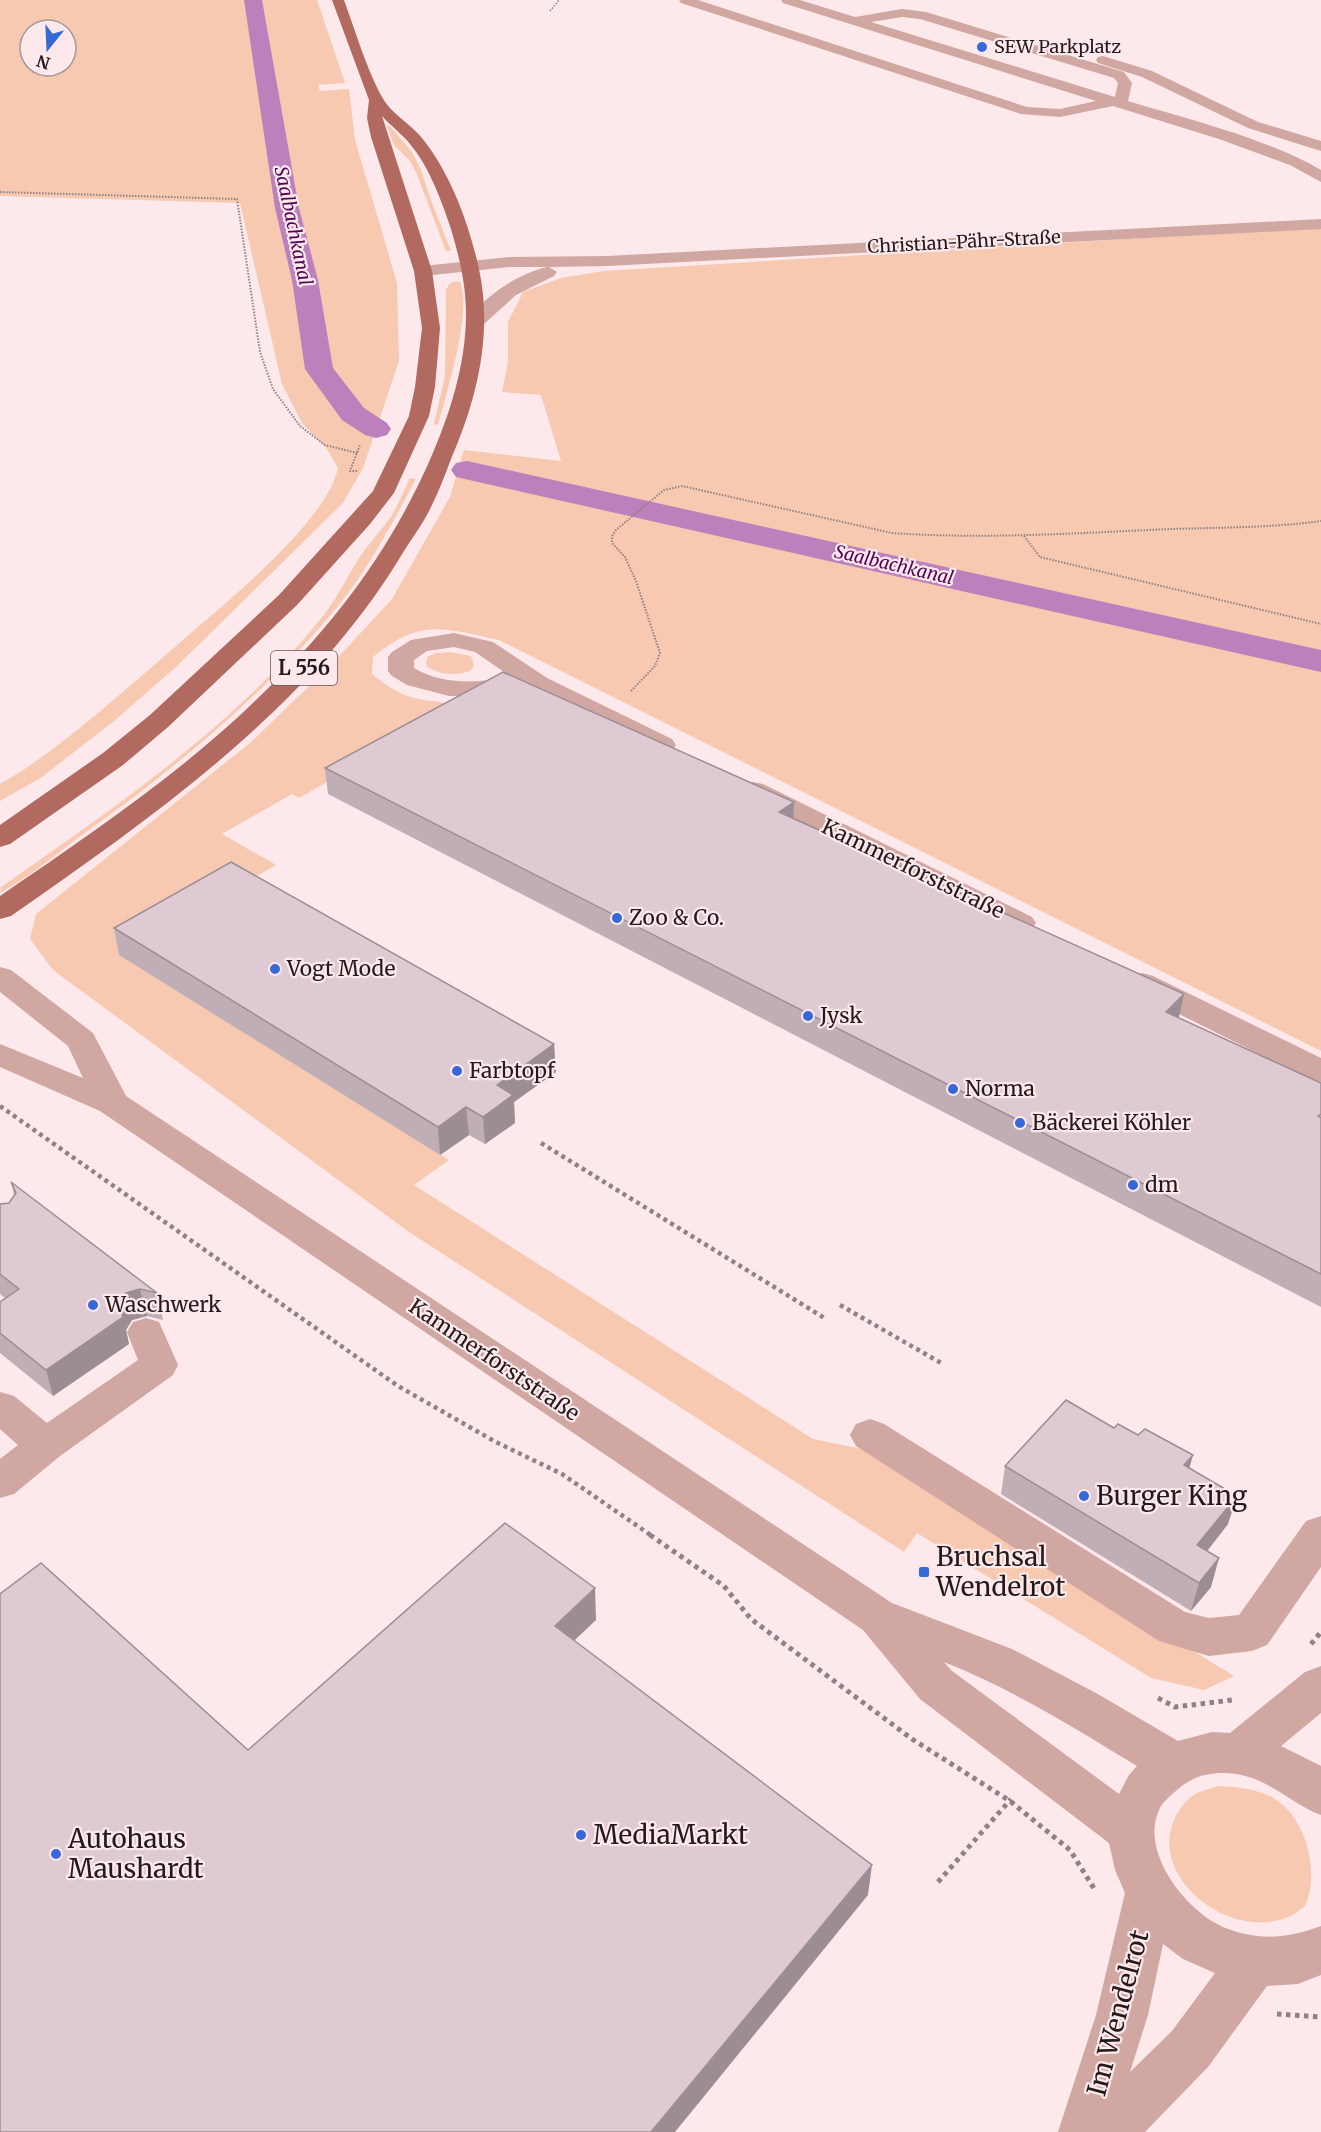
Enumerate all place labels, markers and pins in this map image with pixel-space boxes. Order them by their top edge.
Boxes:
place label: SEW Parkplatz [994,35,1121,58]
marker: SEW Parkplatz [975,40,989,54]
place label: Zoo & Co. [629,904,724,931]
marker: Zoo & Co. [610,911,624,925]
place label: Vogt Mode [286,955,395,982]
marker: Vogt Mode [268,962,282,976]
place label: Jysk [819,1002,863,1029]
marker: Jysk [801,1009,815,1023]
place label: Farbtopf [469,1057,556,1084]
marker: Farbtopf [450,1064,464,1078]
place label: Norma [965,1075,1035,1102]
marker: Norma [946,1082,960,1096]
place label: Bäckerei Köhler [1032,1109,1191,1136]
marker: Bäckerei Köhler [1013,1116,1027,1130]
place label: dm [1145,1171,1179,1198]
marker: dm [1126,1178,1140,1192]
place label: Waschwerk [104,1291,222,1318]
marker: Waschwerk [86,1298,100,1312]
place label: Burger King [1096,1479,1248,1512]
marker: Burger King [1077,1489,1091,1503]
place label: Bruchsal Wendelrot [935,1540,1065,1603]
marker: Bruchsal Wendelrot [917,1565,931,1579]
place label: MediaMarkt [593,1818,748,1851]
place label: Autohaus Maushardt [67,1822,204,1885]
marker: MediaMarkt [574,1828,588,1842]
marker: Autohaus Maushardt [49,1847,63,1861]

